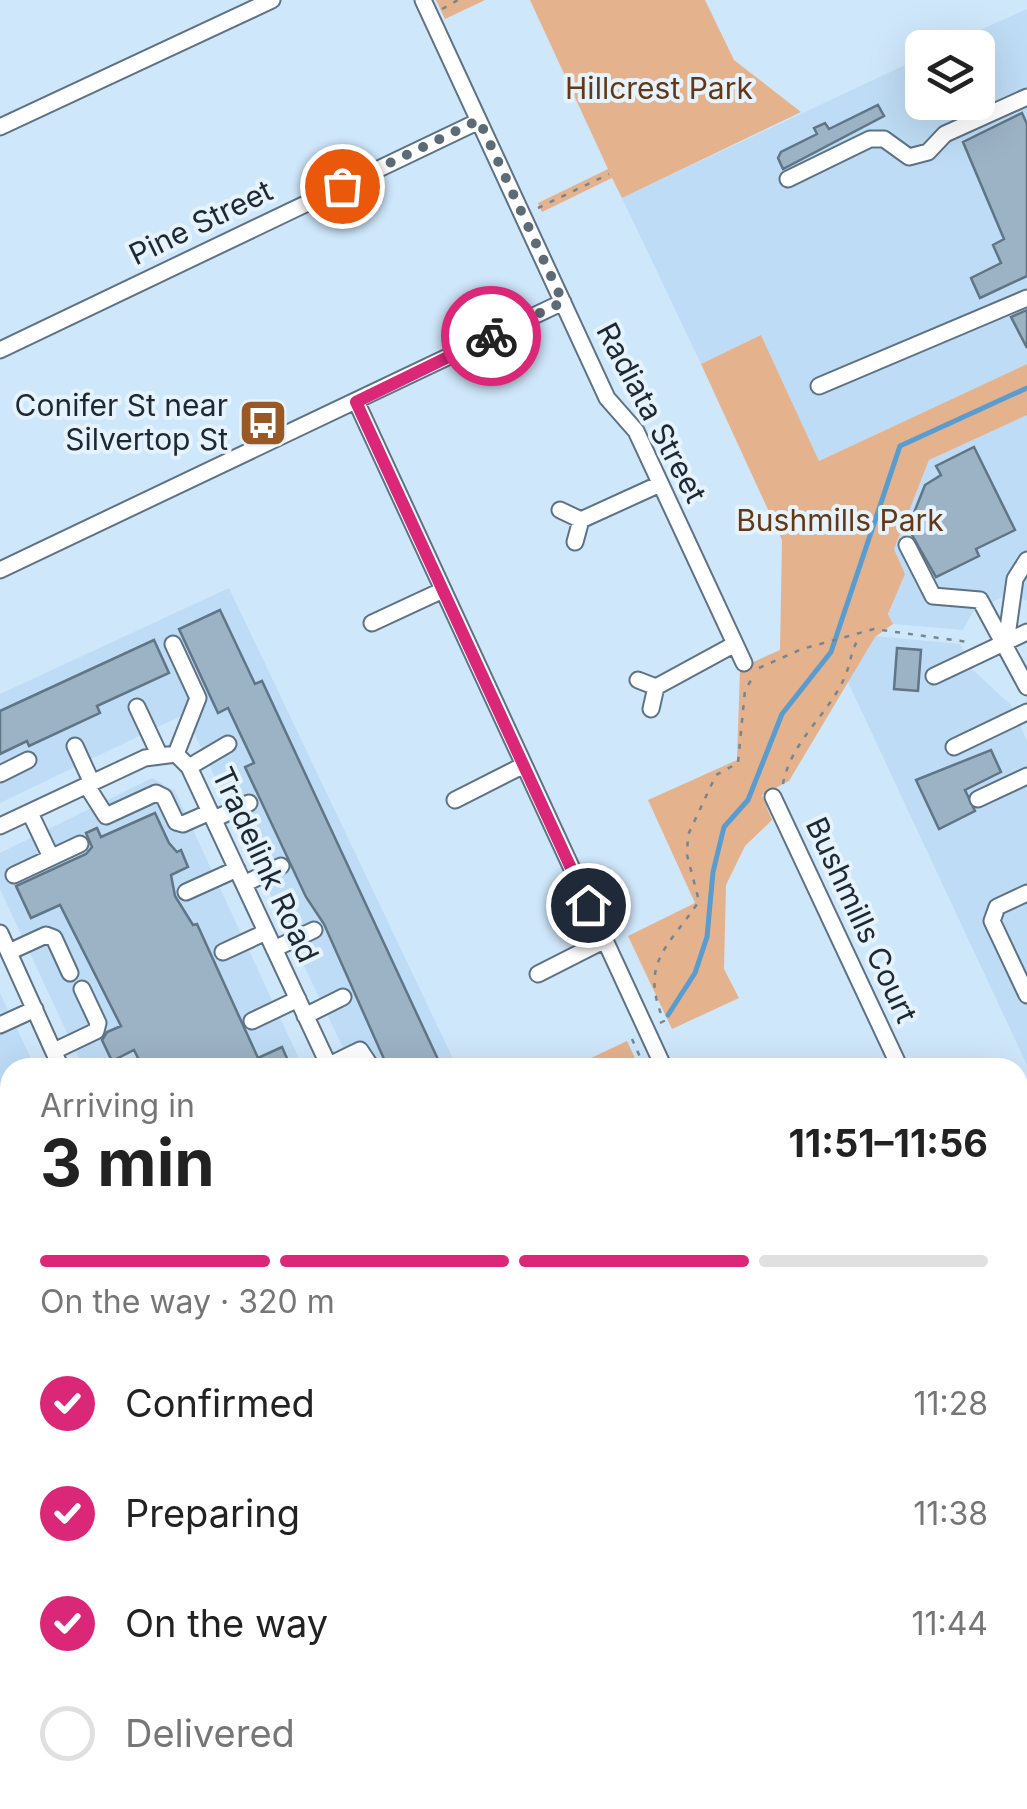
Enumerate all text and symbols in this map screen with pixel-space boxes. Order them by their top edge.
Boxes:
map controls [905,30,995,120]
button: layers [905,30,995,120]
park label: Hillcrest Park [565,70,753,106]
pin [300,144,385,229]
icon: bag [315,159,370,214]
street label: Pine Street [123,172,278,272]
courier [441,286,541,386]
icon: bike [464,309,519,364]
street label: Radiata Street [589,316,714,509]
place label: Conifer St near Silvertop St [15,387,228,457]
bus stop icon: Conifer St near Silvertop St [237,397,289,449]
park label: Bushmills Park [736,502,944,538]
street label: Tradelink Road [205,761,327,968]
street label: Bushmills Court [799,811,925,1028]
pin [546,863,631,948]
icon: home [561,878,616,933]
text: Arriving in [40,1086,195,1125]
text: 11:51–11:56 [788,1120,988,1166]
text: 3 min [40,1123,215,1202]
text: On the way · 320 m [40,1282,335,1321]
icon: check [40,1376,95,1431]
text: Confirmed [125,1380,315,1426]
text: 11:28 [913,1384,988,1423]
icon: check [40,1486,95,1541]
text: Preparing [125,1490,300,1536]
text: 11:38 [913,1494,988,1533]
icon: check [40,1596,95,1651]
text: On the way [125,1600,328,1646]
text: 11:44 [911,1604,988,1643]
text: Delivered [125,1710,295,1756]

